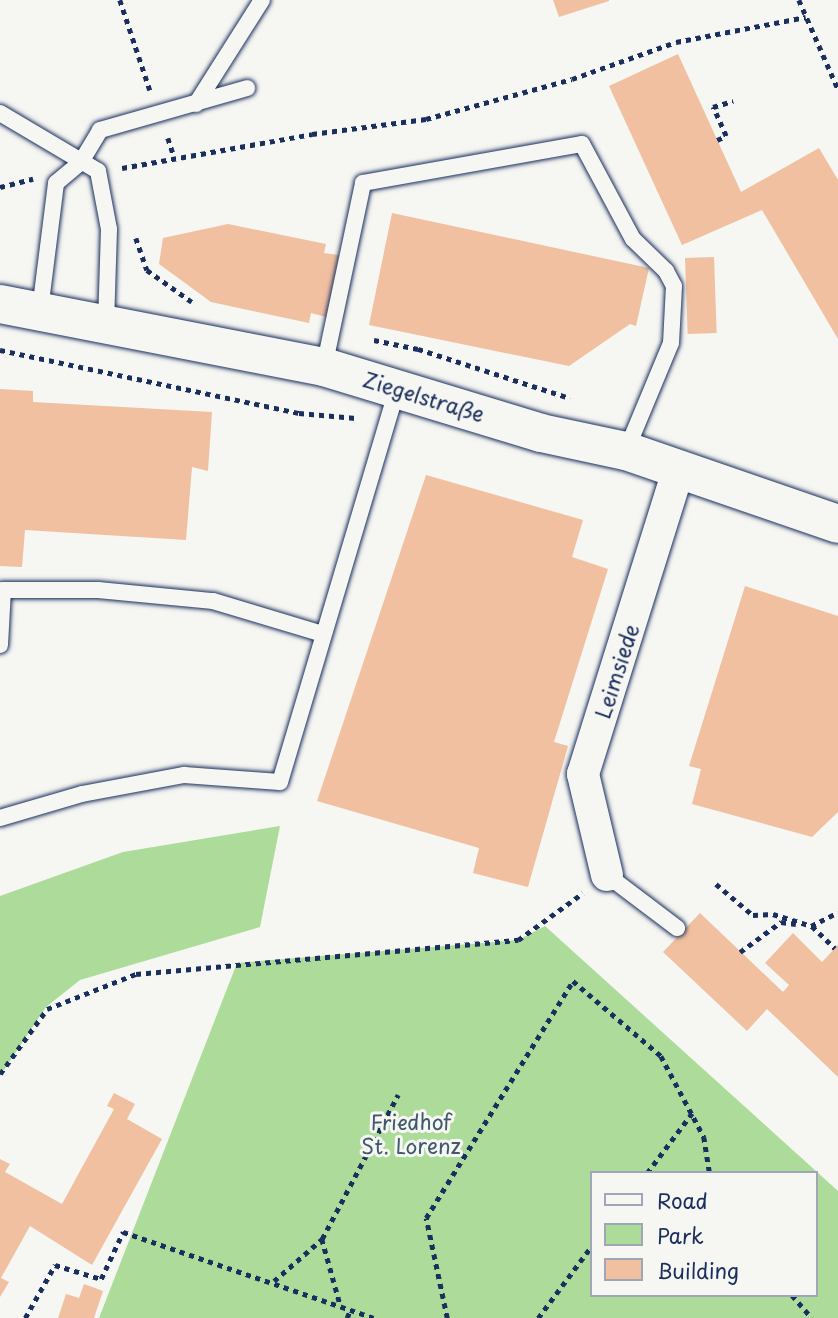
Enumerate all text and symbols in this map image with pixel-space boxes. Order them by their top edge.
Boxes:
street label: Ziegelstraße [360,366,488,426]
street label: Leimsiede [589,621,643,721]
park label: Friedhof St. Lorenz [360,1108,462,1158]
legend [590,1171,817,1297]
text: Road [657,1184,708,1216]
text: Park [657,1219,704,1251]
text: Building [657,1254,739,1286]

